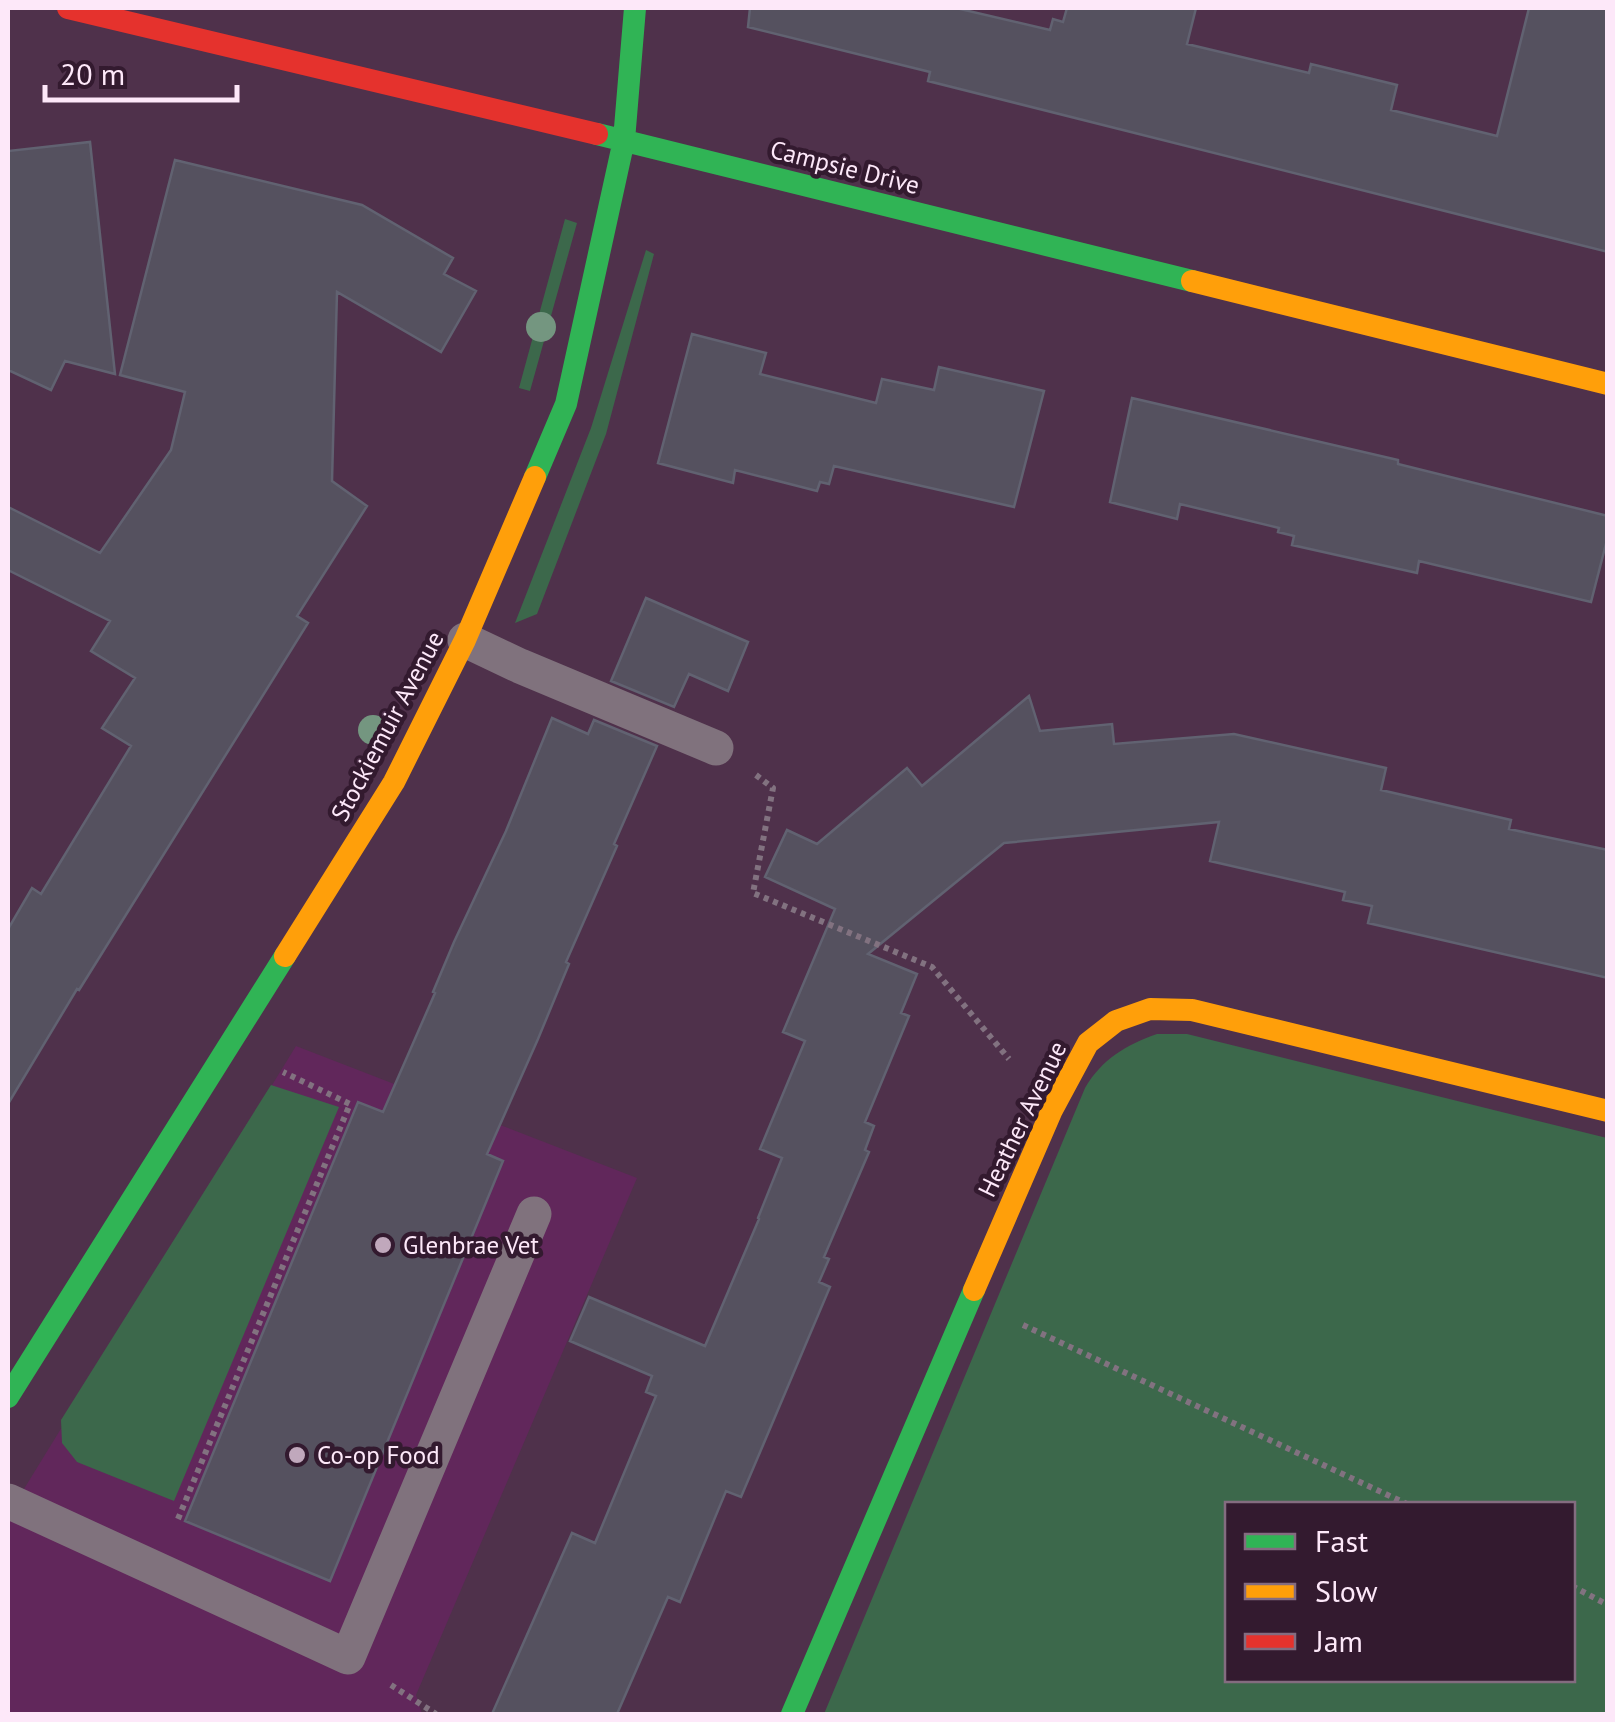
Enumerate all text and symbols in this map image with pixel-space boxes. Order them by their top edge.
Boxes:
scale bar [45,40,238,102]
text: 20 m [60,54,125,93]
street label: Campsie Drive [767,133,923,201]
street label: Stockiemuir Avenue [323,626,451,826]
street label: Heather Avenue [971,1036,1073,1202]
place label: Glenbrae Vet [403,1229,539,1261]
marker: Glenbrae Vet [372,1234,394,1256]
place label: Co-op Food [317,1439,440,1471]
marker: Co-op Food [286,1444,308,1466]
legend [1225,1502,1575,1682]
text: Fast [1315,1521,1368,1560]
text: Slow [1315,1571,1378,1610]
text: Jam [1313,1621,1363,1660]

